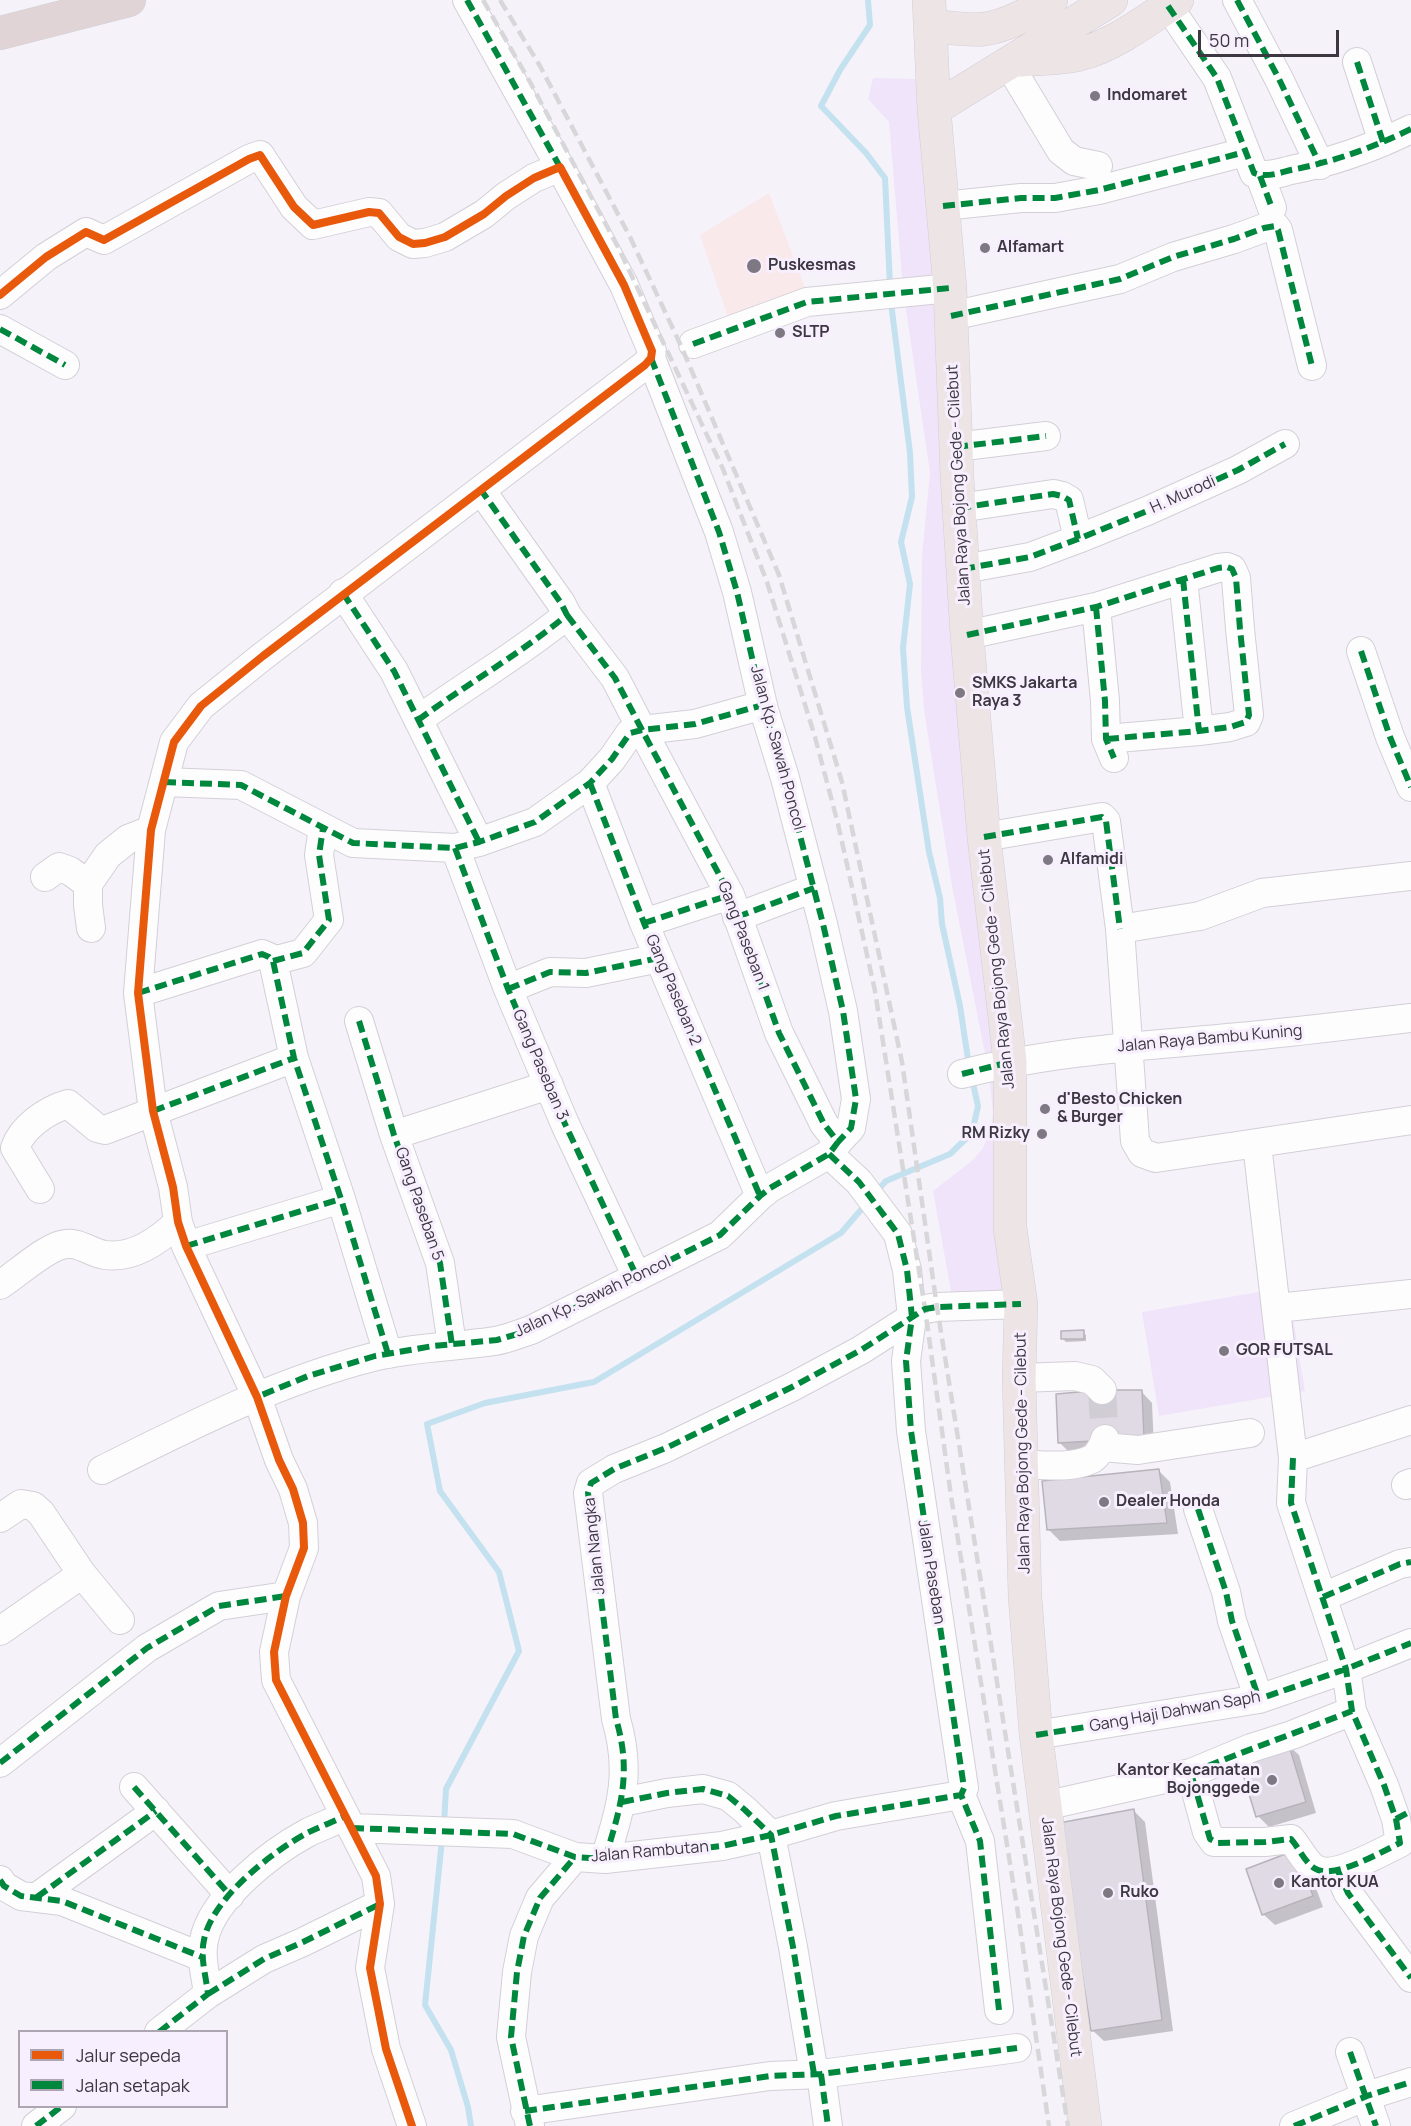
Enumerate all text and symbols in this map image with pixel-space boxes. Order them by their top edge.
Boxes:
scale bar [1201,18,1342,56]
text: 50 m [1209,28,1249,52]
place label: Indomaret [1107,86,1188,106]
marker: Indomaret [1088,89,1102,103]
place label: Alfamart [997,238,1064,258]
marker: Alfamart [978,241,992,255]
place label: Puskesmas [768,256,856,276]
marker: Puskesmas [745,257,763,275]
place label: SLTP [792,323,829,343]
marker: SLTP [773,326,787,340]
street label: Jalan Raya Bojong Gede - Cilebut [943,364,975,606]
street label: H. Murodi [1147,472,1219,518]
street label: Jalan Kp. Sawah Poncol [746,664,808,832]
place label: SMKS Jakarta Raya 3 [972,674,1077,712]
marker: SMKS Jakarta Raya 3 [953,686,967,700]
street label: Jalan Raya Bojong Gede - Cilebut [975,848,1019,1090]
place label: Alfamidi [1060,850,1123,870]
marker: Alfamidi [1041,853,1055,867]
street label: Gang Paseban 1 [713,879,773,993]
street label: Gang Paseban 2 [641,932,705,1048]
street label: Gang Paseban 3 [508,1007,572,1123]
street label: Jalan Raya Bambu Kuning [1117,1021,1303,1057]
place label: d'Besto Chicken & Burger [1057,1090,1182,1128]
marker: d'Besto Chicken & Burger [1038,1102,1052,1116]
place label: RM Rizky [961,1124,1030,1144]
marker: RM Rizky [1035,1127,1049,1141]
street label: Gang Paseban 5 [391,1145,447,1263]
street label: Jalan Kp. Sawah Poncol [512,1252,674,1342]
street label: Jalan Raya Bojong Gede - Cilebut [1011,1332,1035,1574]
place label: GOR FUTSAL [1236,1341,1333,1361]
marker: GOR FUTSAL [1217,1344,1231,1358]
place label: Dealer Honda [1116,1492,1220,1512]
marker: Dealer Honda [1097,1495,1111,1509]
street label: Jalan Nangka [580,1497,610,1595]
street label: Jalan Paseban [913,1518,949,1626]
street label: Gang Haji Dahwan Saph [1088,1687,1262,1737]
place label: Kantor Kecamatan Bojonggede [1117,1761,1260,1799]
marker: Kantor Kecamatan Bojonggede [1265,1773,1279,1787]
street label: Jalan Raya Bojong Gede - Cilebut [1037,1816,1085,2058]
street label: Jalan Rambutan [590,1837,710,1867]
place label: Kantor KUA [1291,1873,1379,1893]
marker: Kantor KUA [1272,1876,1286,1890]
place label: Ruko [1120,1883,1159,1903]
marker: Ruko [1101,1886,1115,1900]
legend [18,2030,228,2108]
text: Jalur sepeda [76,2043,181,2067]
text: Jalan setapak [76,2073,190,2097]

